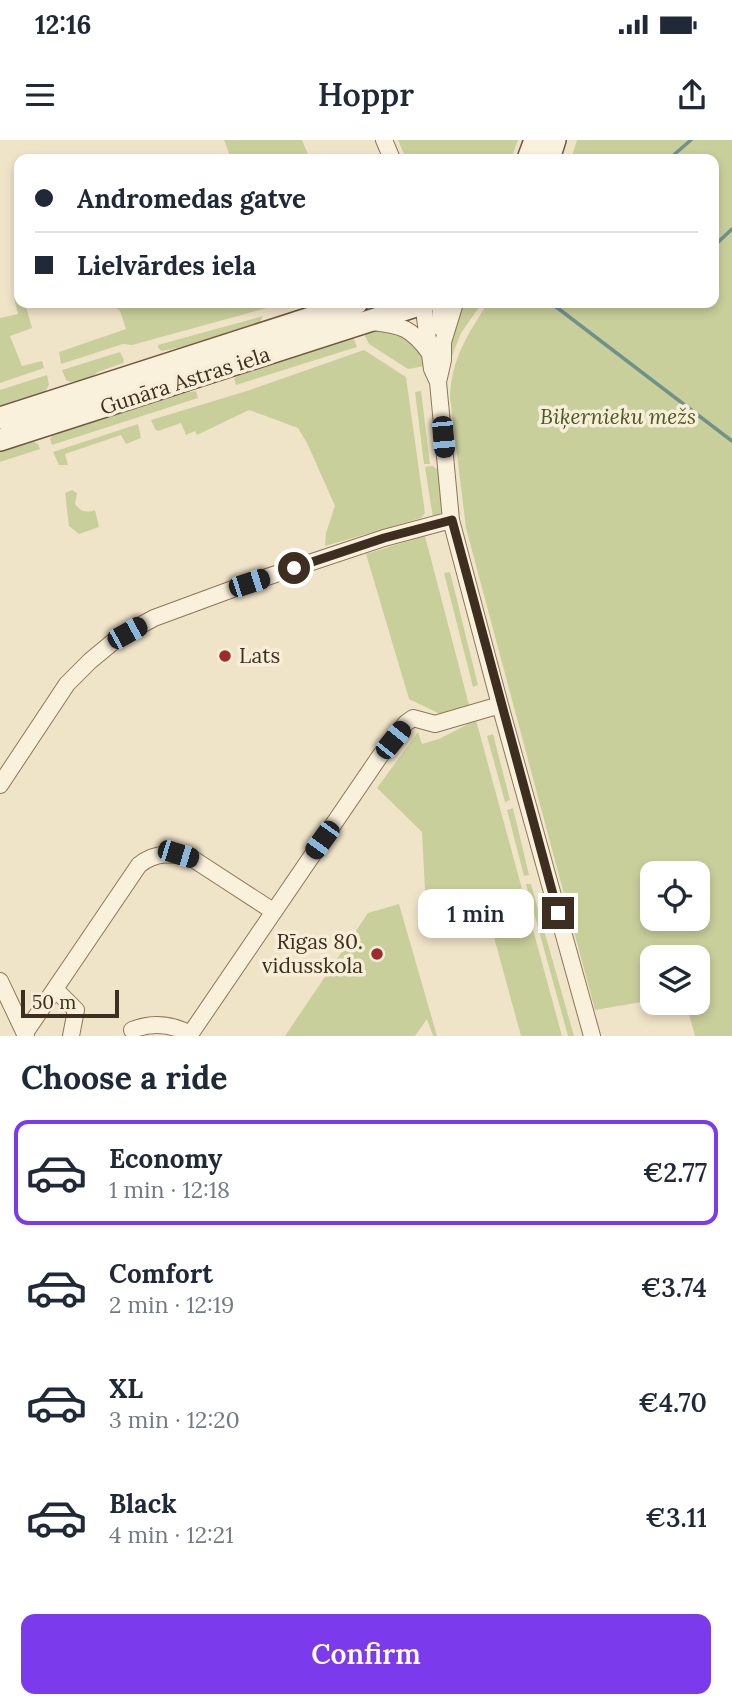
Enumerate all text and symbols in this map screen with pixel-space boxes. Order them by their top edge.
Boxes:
text: 12:16 [35,8,91,41]
text: Hoppr [318,74,414,115]
icon: menu [21,76,59,114]
icon: share [673,76,711,114]
text: Andromedas gatve [77,182,306,215]
text: Lielvārdes iela [77,249,256,282]
street label: Gunāra Astras iela [96,340,273,421]
park label: Biķernieku mežs [540,403,696,430]
car [431,415,456,459]
route start [278,552,310,584]
car [226,567,273,599]
car [104,614,151,652]
place label: Lats [239,642,280,669]
marker: Lats [217,648,233,664]
car [372,717,415,763]
car [302,817,343,863]
car [155,838,202,870]
map controls [640,861,710,1015]
button: locate [640,861,710,931]
callout: 1 min [418,888,534,938]
route end [542,897,574,929]
text: 1 min [447,899,505,928]
place label: Rīgas 80. vidusskola [262,928,363,979]
button: layers [640,945,710,1015]
marker: Rīgas 80. vidusskola [369,946,385,962]
scale bar [21,987,119,1019]
text: 50 m [32,990,76,1014]
text: Choose a ride [21,1057,228,1098]
icon: car [25,1141,88,1204]
text: Economy [109,1142,222,1175]
text: €2.77 [643,1156,707,1189]
text: 1 min · 12:18 [109,1175,230,1204]
icon: car [25,1256,88,1319]
text: Comfort [109,1257,213,1290]
text: €3.74 [641,1271,707,1304]
text: 2 min · 12:19 [109,1290,234,1319]
icon: car [25,1371,88,1434]
text: XL [109,1372,143,1405]
text: €4.70 [638,1386,707,1419]
text: 3 min · 12:20 [109,1405,240,1434]
icon: car [25,1486,88,1549]
text: Black [109,1487,177,1520]
text: €3.11 [645,1501,707,1534]
text: 4 min · 12:21 [109,1520,234,1549]
button: Confirm [21,1614,711,1694]

